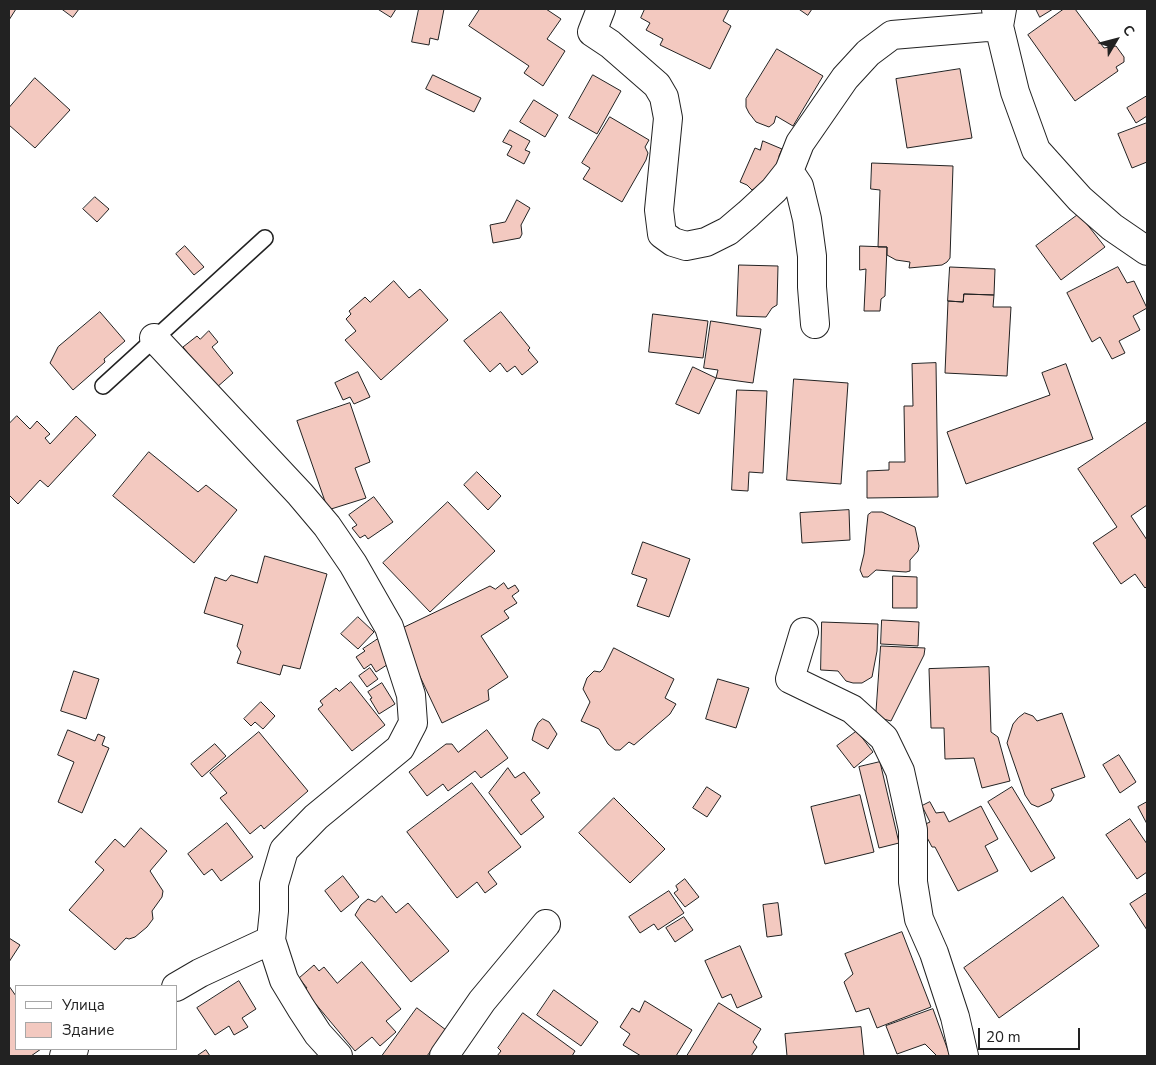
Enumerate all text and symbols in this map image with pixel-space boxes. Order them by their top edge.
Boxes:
north arrow [1091,15,1141,65]
text: С [1118,21,1139,40]
legend [15,985,178,1050]
text: Улица [62,995,105,1015]
scale bar [981,1018,1084,1050]
text: Здание [62,1020,114,1040]
text: 20 m [986,1027,1021,1047]

